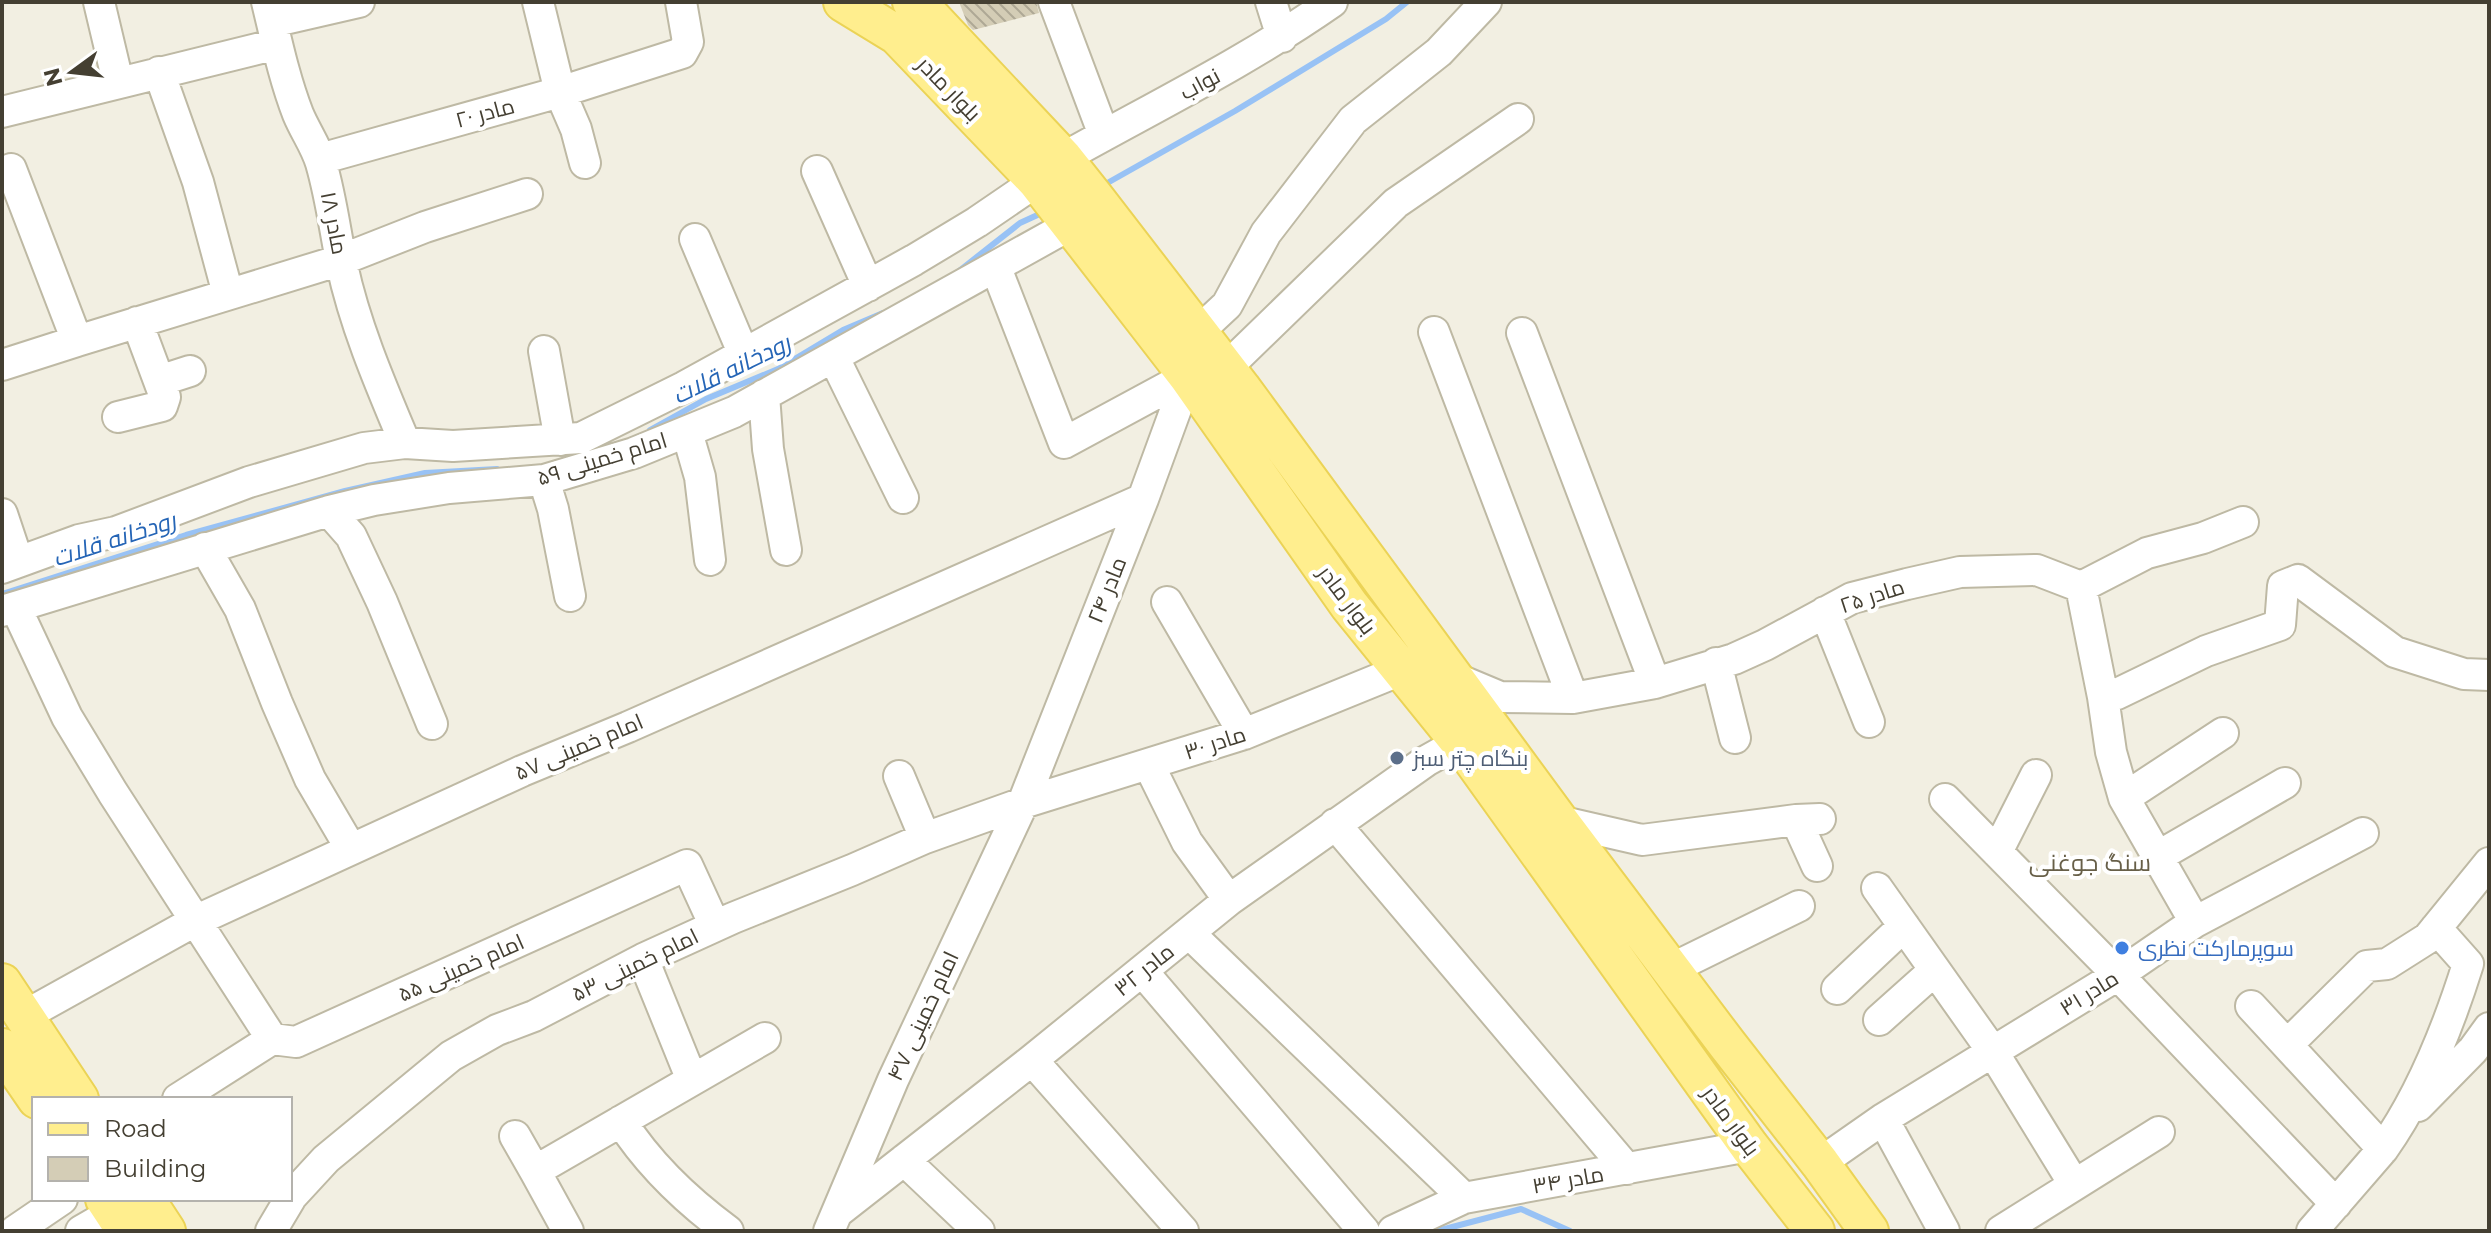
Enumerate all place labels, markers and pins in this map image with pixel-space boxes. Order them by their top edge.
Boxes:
place label: بنگاه چتر سبز [1411,745,1528,773]
marker: بنگاه چتر سبز [1388,749,1406,767]
place label: سوپرمارکت نظری [2138,935,2294,963]
marker: سوپرمارکت نظری [2113,939,2131,957]

